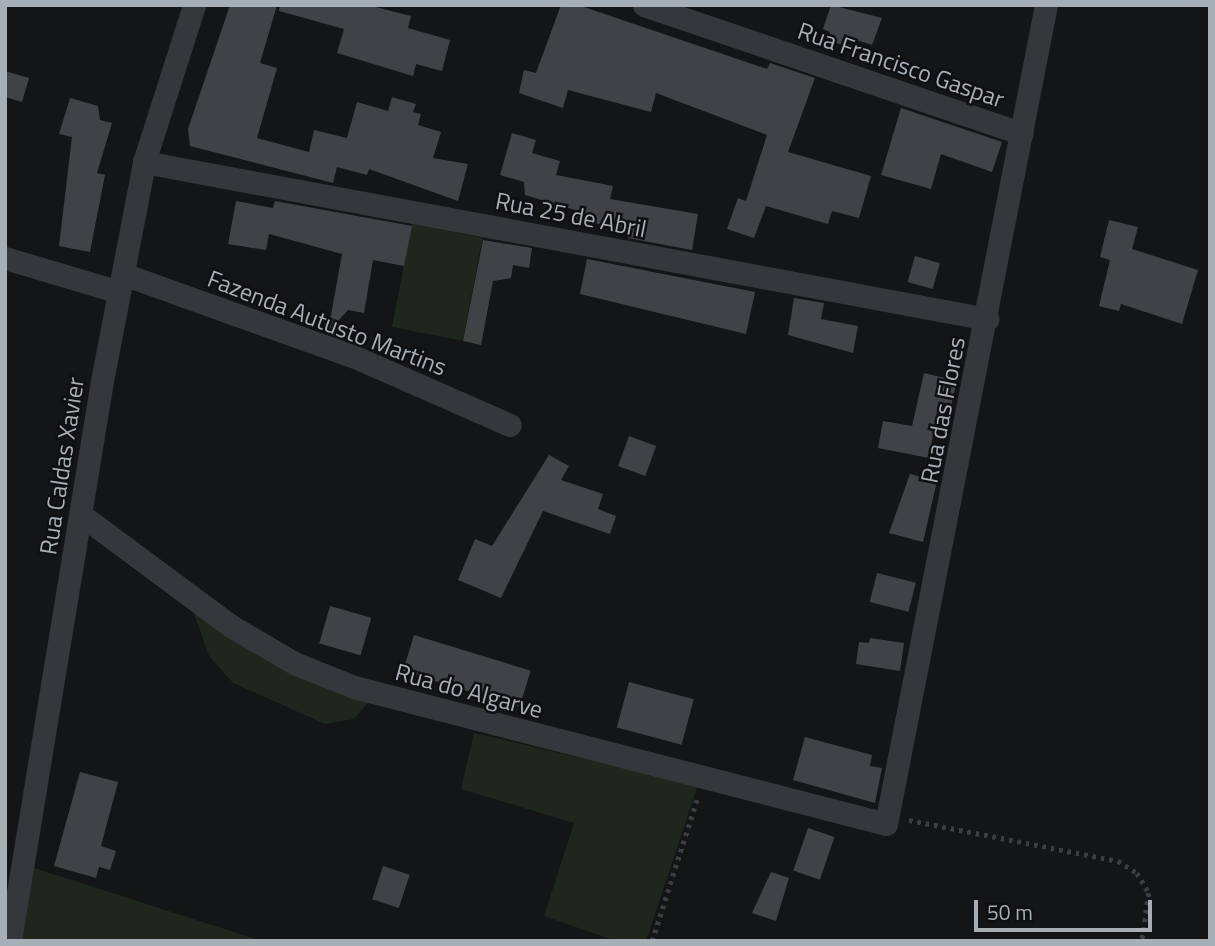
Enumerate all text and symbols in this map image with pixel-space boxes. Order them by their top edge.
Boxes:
street label: Rua Francisco Gaspar [794,16,1008,114]
street label: Rua 25 de Abril [493,186,649,244]
street label: Fazenda Autusto Martins [203,264,451,382]
street label: Rua das Flores [915,335,971,485]
street label: Rua Caldas Xavier [34,375,90,557]
street label: Rua do Algarve [392,658,546,724]
scale bar [977,886,1156,930]
text: 50 m [987,896,1033,928]

